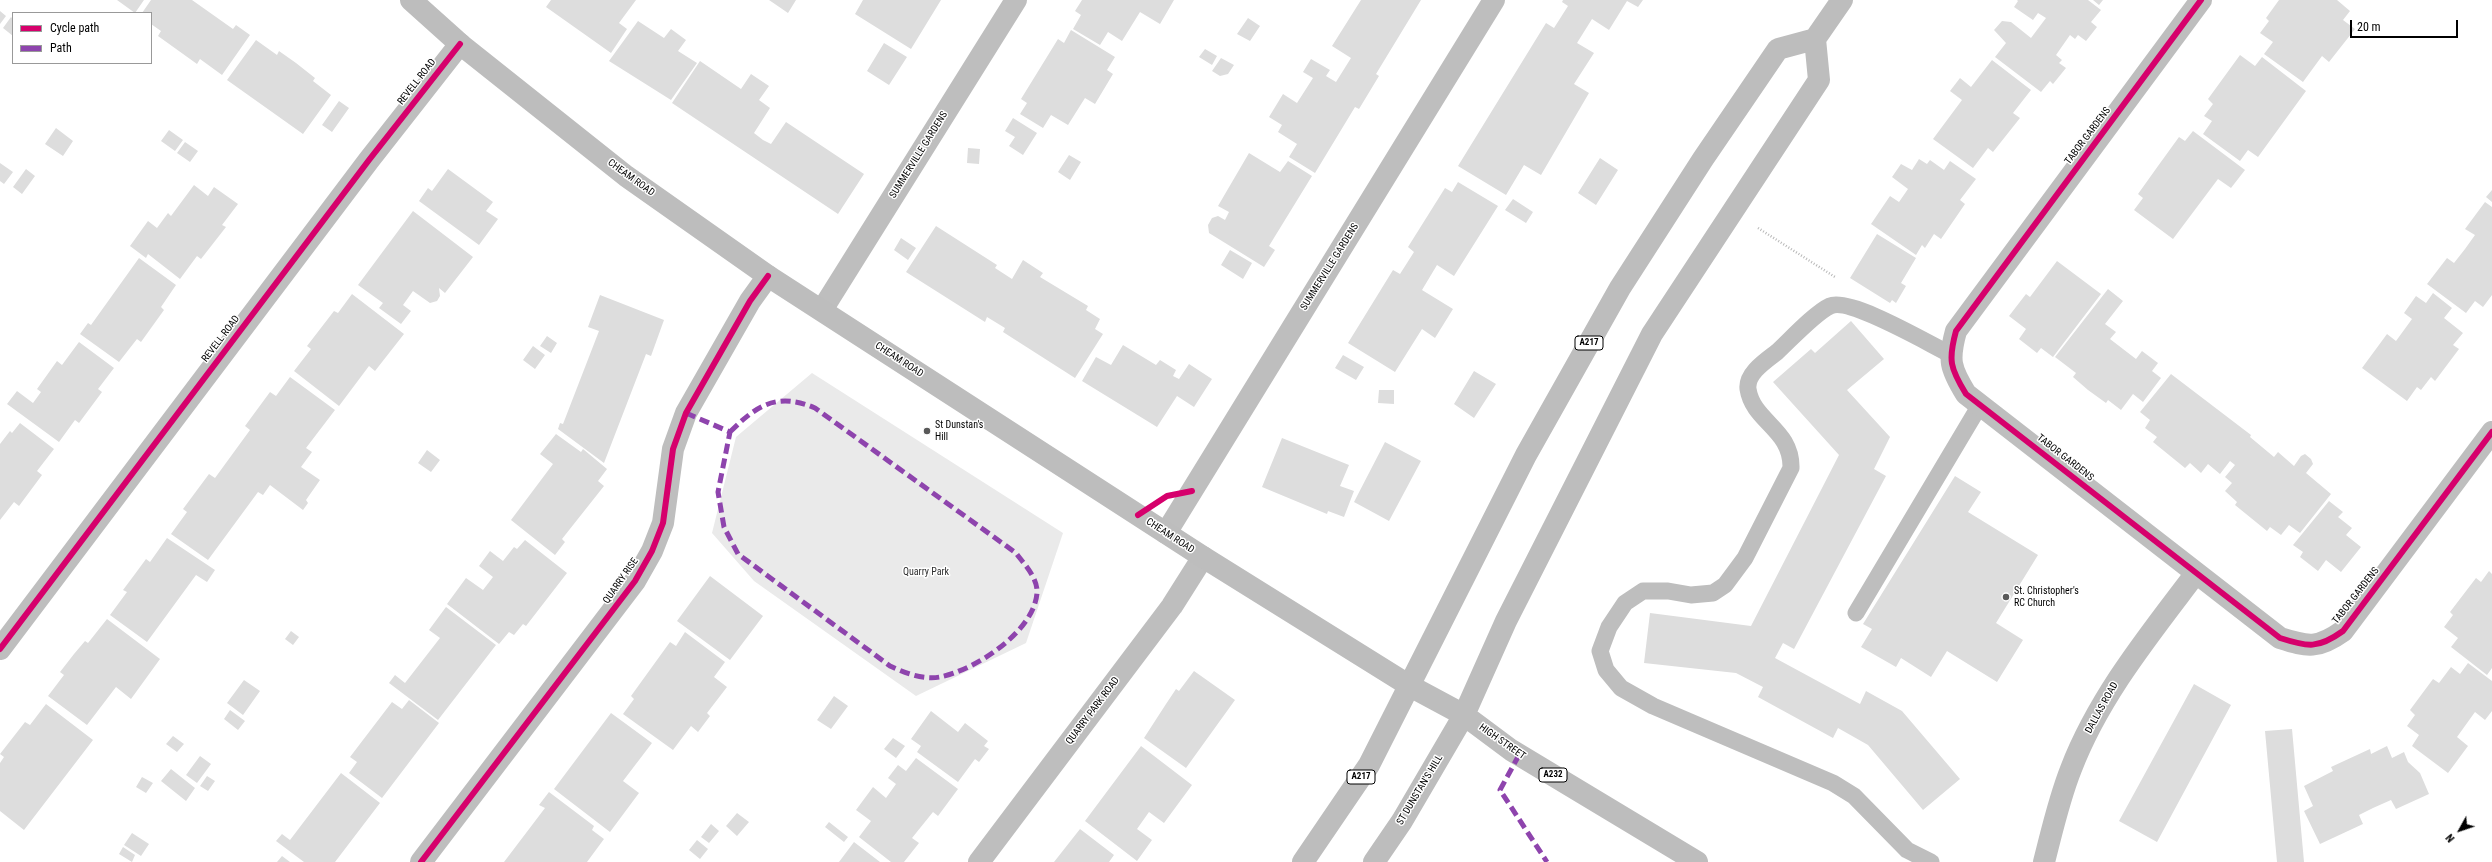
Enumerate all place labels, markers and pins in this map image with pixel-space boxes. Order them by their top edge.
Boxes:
place label: St Dunstan's Hill [935,419,983,442]
marker: St Dunstan's Hill [922,426,932,436]
place label: St. Christopher's RC Church [2014,585,2079,608]
marker: St. Christopher's RC Church [2001,592,2011,602]

